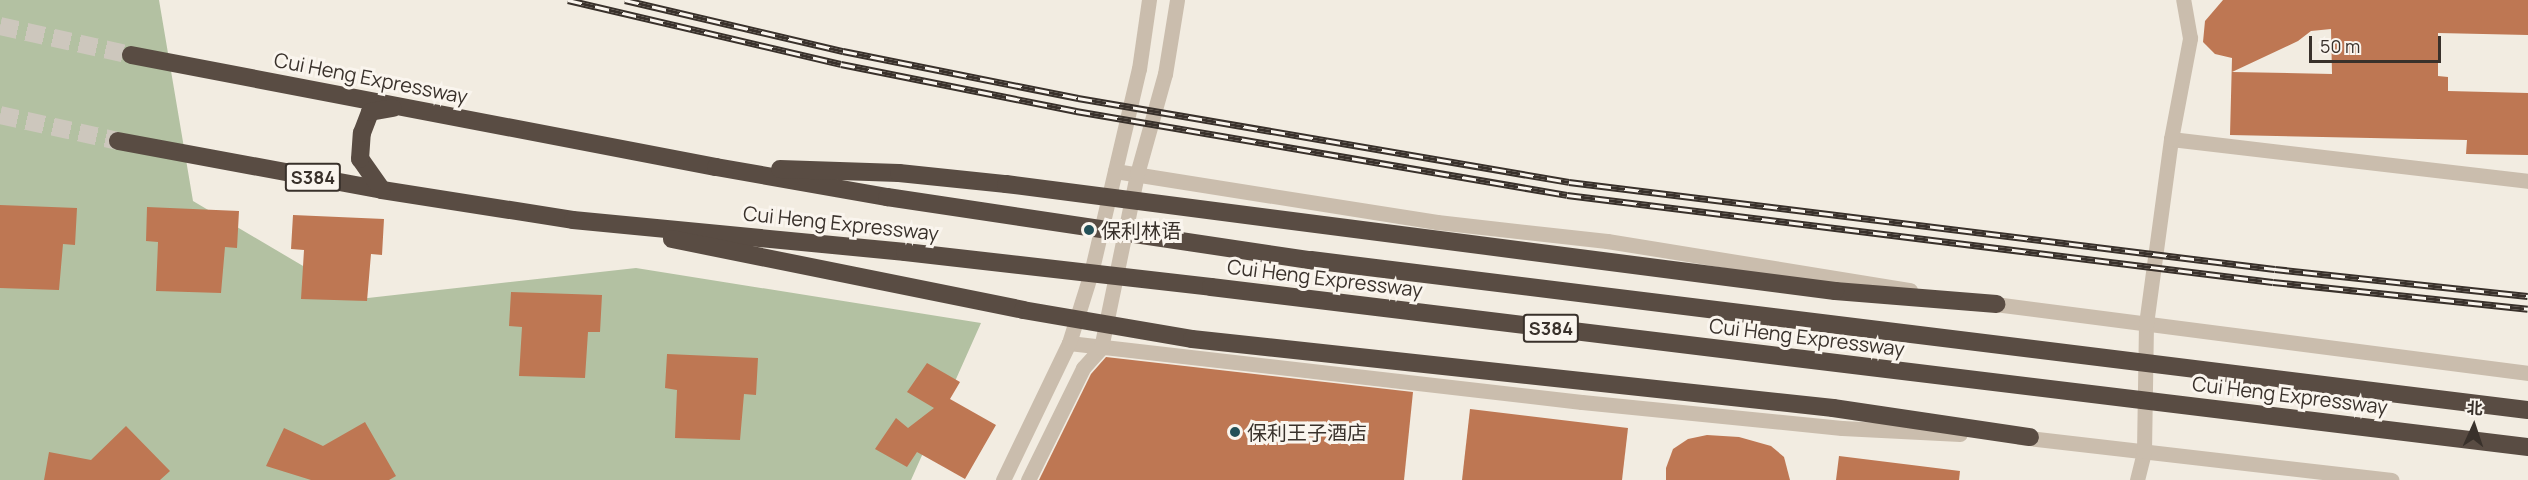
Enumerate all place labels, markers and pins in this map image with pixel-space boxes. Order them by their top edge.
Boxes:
place label: 保利林语 [1101,218,1181,242]
marker: 保利林语 [1082,223,1096,237]
place label: 保利王子酒店 [1247,420,1367,444]
marker: 保利王子酒店 [1228,425,1242,439]

